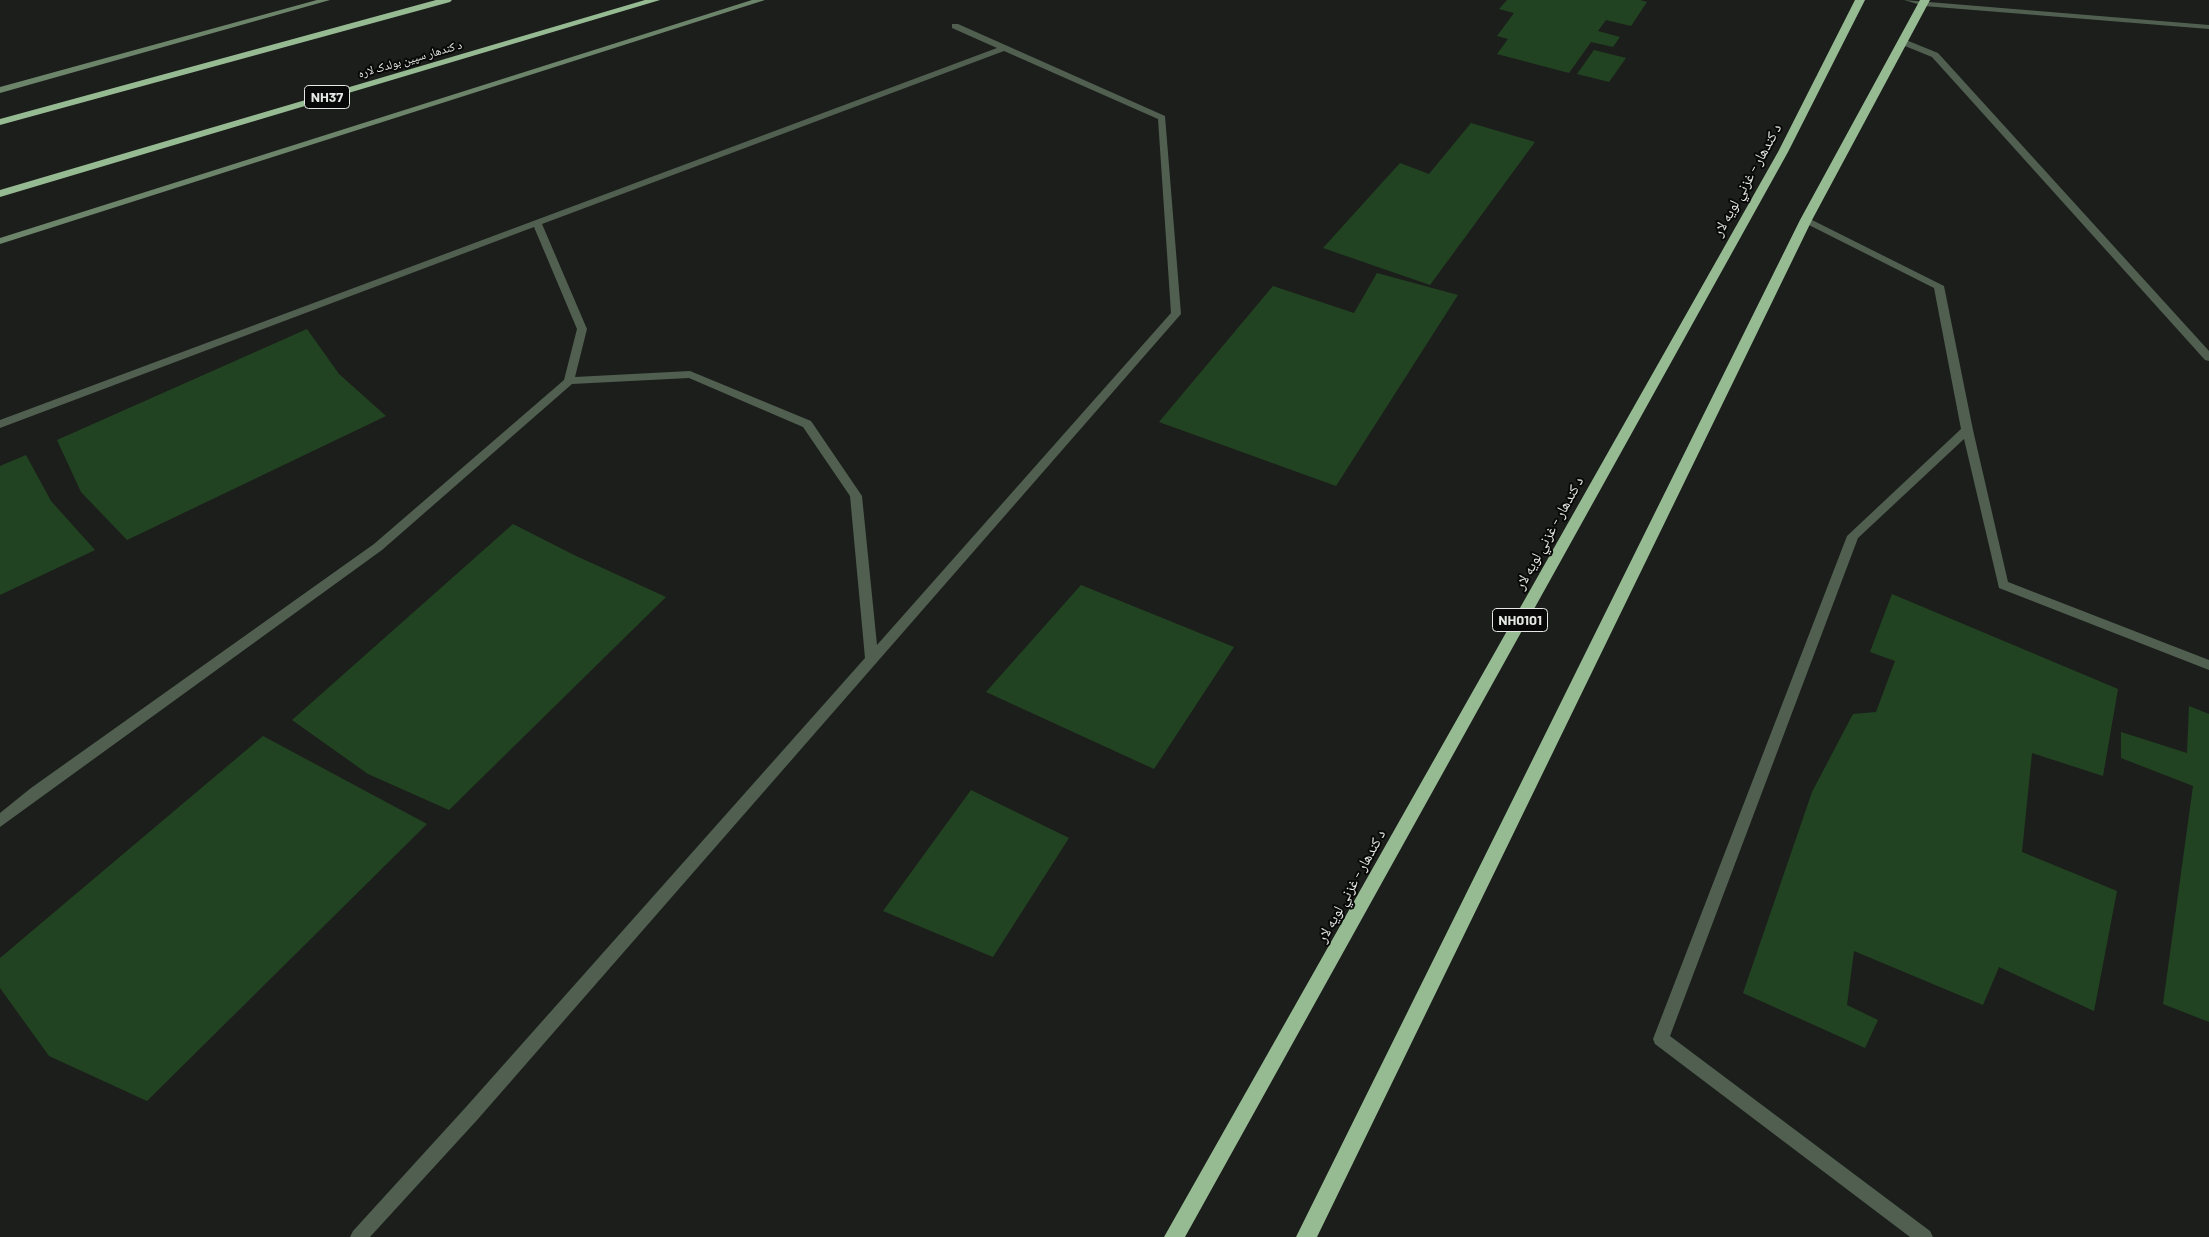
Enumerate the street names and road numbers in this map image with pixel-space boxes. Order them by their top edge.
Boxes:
street label: د کندهار سپین بولدک لاره [356,37,464,81]
road number: NH37 [304,85,350,108]
street label: د کندهار - غزني لويه لار [1709,121,1785,239]
street label: د کندهار - غزني لويه لار [1511,474,1587,592]
road number: NH0101 [1492,608,1548,632]
street label: د کندهار - غزني لويه لار [1313,827,1389,945]

